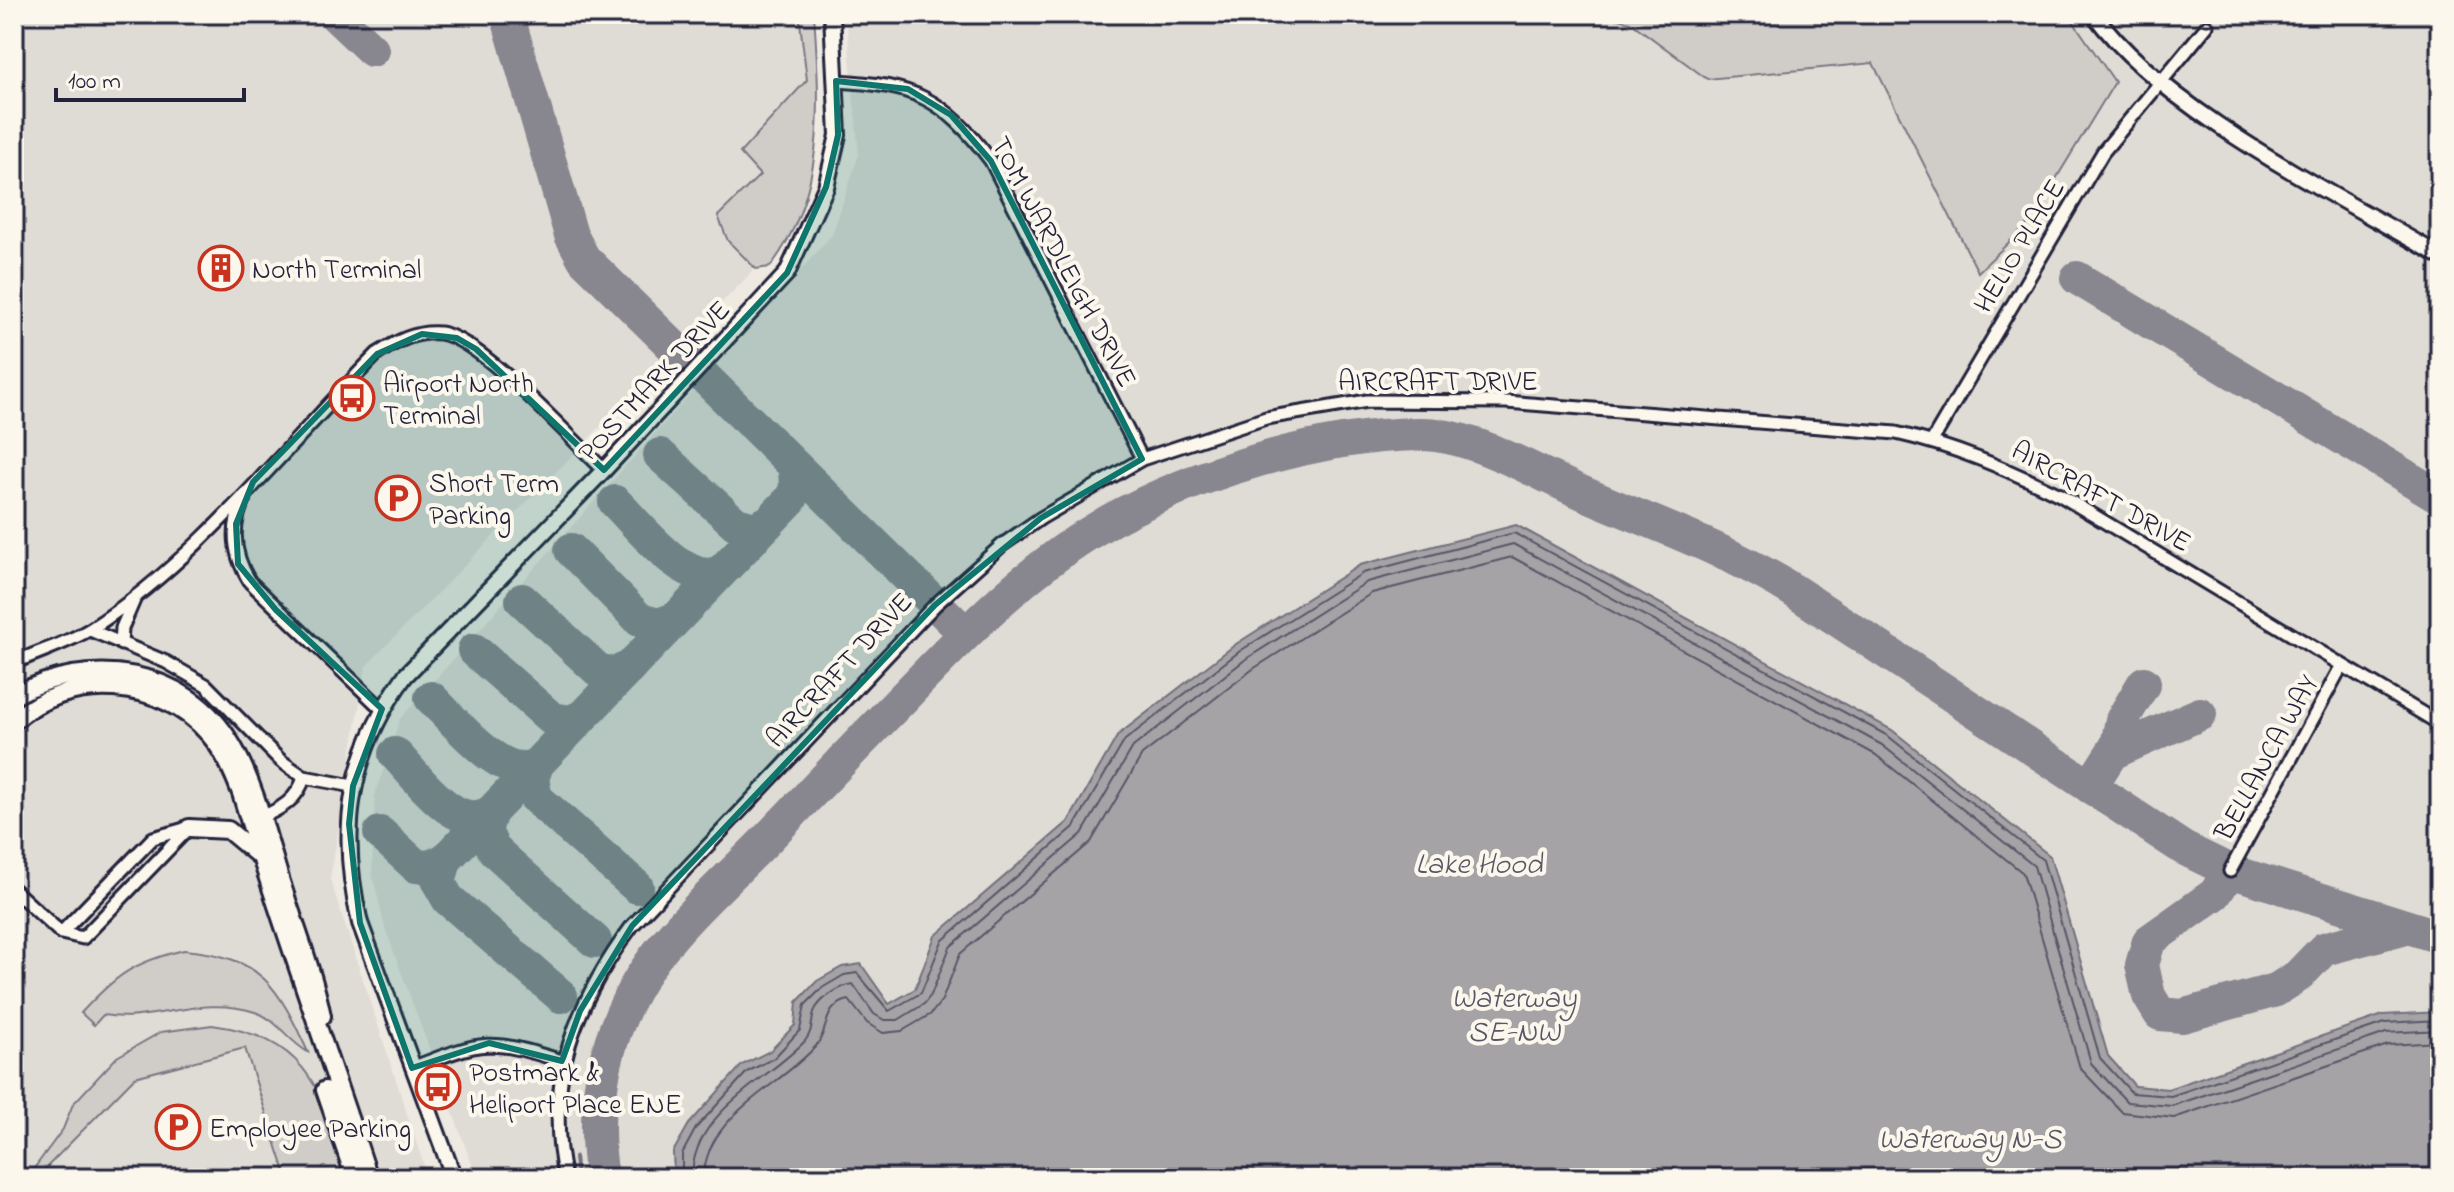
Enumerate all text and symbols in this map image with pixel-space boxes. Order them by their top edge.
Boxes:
scale bar [56,52,244,102]
text: 100 m [68,65,121,100]
street label: TOM WARDLEIGH DRIVE [978,130,1146,396]
street label: HELIO PLACE [1965,172,2077,322]
building icon: North Terminal [197,244,245,292]
place label: North Terminal [252,251,422,292]
street label: POSTMARK DRIVE [570,292,742,473]
street label: AIRCRAFT DRIVE [1338,363,1538,404]
place label: Airport North Terminal [383,365,534,438]
bus stop icon: Airport North Terminal [328,374,376,422]
street label: AIRCRAFT DRIVE [2003,432,2198,564]
place label: Short Term Parking [429,465,559,538]
parking icon: Short Term Parking [374,474,422,522]
street label: AIRCRAFT DRIVE [757,584,924,758]
street label: BELLANCA WAY [2205,668,2331,850]
water label: Lake Hood [1416,844,1544,888]
water label: Waterway SE-NW [1452,978,1577,1056]
place label: Postmark & Heliport Place ENE [469,1054,682,1127]
bus stop icon: Postmark & Heliport Place ENE [414,1063,462,1111]
parking icon: Employee Parking [154,1103,202,1151]
place label: Employee Parking [209,1110,411,1151]
water label: Waterway N-S [1878,1119,2062,1163]

